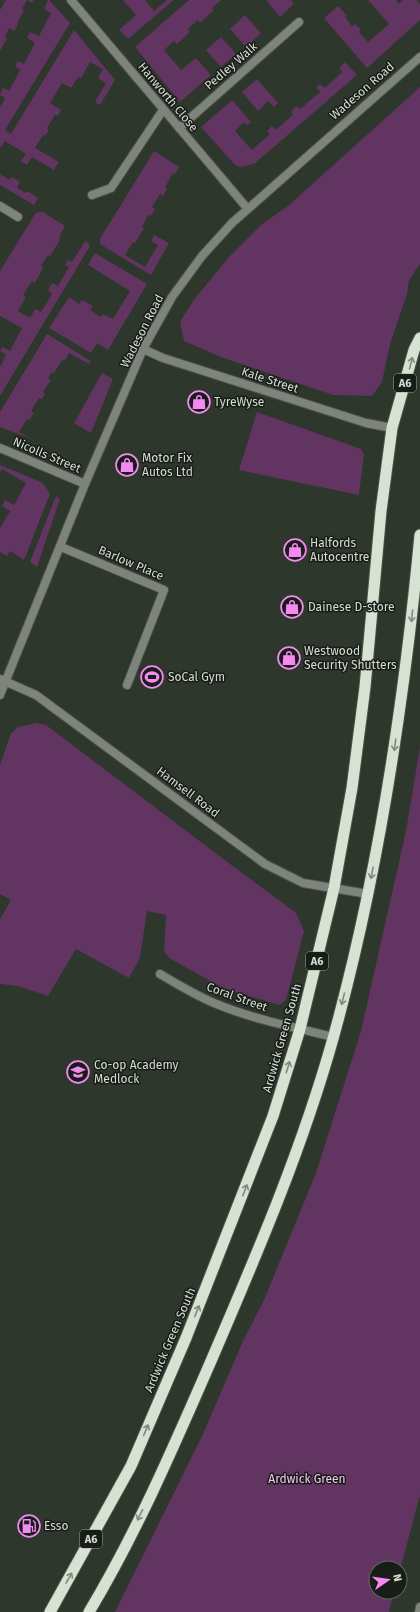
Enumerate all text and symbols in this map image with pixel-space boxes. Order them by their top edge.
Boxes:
street label: Pedley Walk [202,39,261,93]
street label: Wadeson Road [327,59,397,123]
street label: Hanworth Close [135,60,201,134]
street label: Wadeson Road [118,292,166,370]
one-way arrow [407,357,415,370]
street label: Kale Street [240,364,301,396]
road number: A6 [394,374,416,392]
shop icon: TyreWyse [186,389,212,415]
place label: TyreWyse [214,395,264,409]
street label: Nicolls Street [11,434,84,476]
place label: Motor Fix Autos Ltd [142,451,193,479]
shop icon: Motor Fix Autos Ltd [114,452,140,478]
place label: Halfords Autocentre [310,536,369,564]
shop icon: Halfords Autocentre [282,537,308,563]
street label: Barlow Place [96,543,166,583]
shop icon: Dainese D-store [279,594,305,620]
place label: Dainese D-store [308,600,395,614]
one-way arrow [408,609,416,622]
place label: Westwood Security Shutters [304,644,397,672]
shop icon: Westwood Security Shutters [276,645,302,671]
sports icon: SoCal Gym [139,664,165,690]
place label: SoCal Gym [168,670,225,684]
one-way arrow [391,738,399,751]
street label: Hamsell Road [154,764,222,820]
one-way arrow [368,866,376,879]
road number: A6 [306,952,328,970]
street label: Coral Street [205,980,270,1015]
street label: Ardwick Green South [260,982,304,1094]
one-way arrow [339,993,346,1006]
place label: Co-op Academy Medlock [94,1058,179,1086]
school or university icon: Co-op Academy Medlock [65,1059,91,1085]
one-way arrow [285,1061,292,1074]
one-way arrow [241,1184,249,1196]
street label: Ardwick Green South [142,1286,198,1394]
one-way arrow [193,1305,201,1317]
one-way arrow [143,1425,151,1437]
park label: Ardwick Green [268,1472,346,1486]
one-way arrow [136,1509,143,1521]
fuel station icon: Esso [16,1513,42,1539]
place label: Esso [44,1519,68,1533]
road number: A6 [80,1530,102,1548]
north arrow [368,1560,408,1600]
one-way arrow [66,1572,74,1584]
text: N [390,1573,404,1583]

